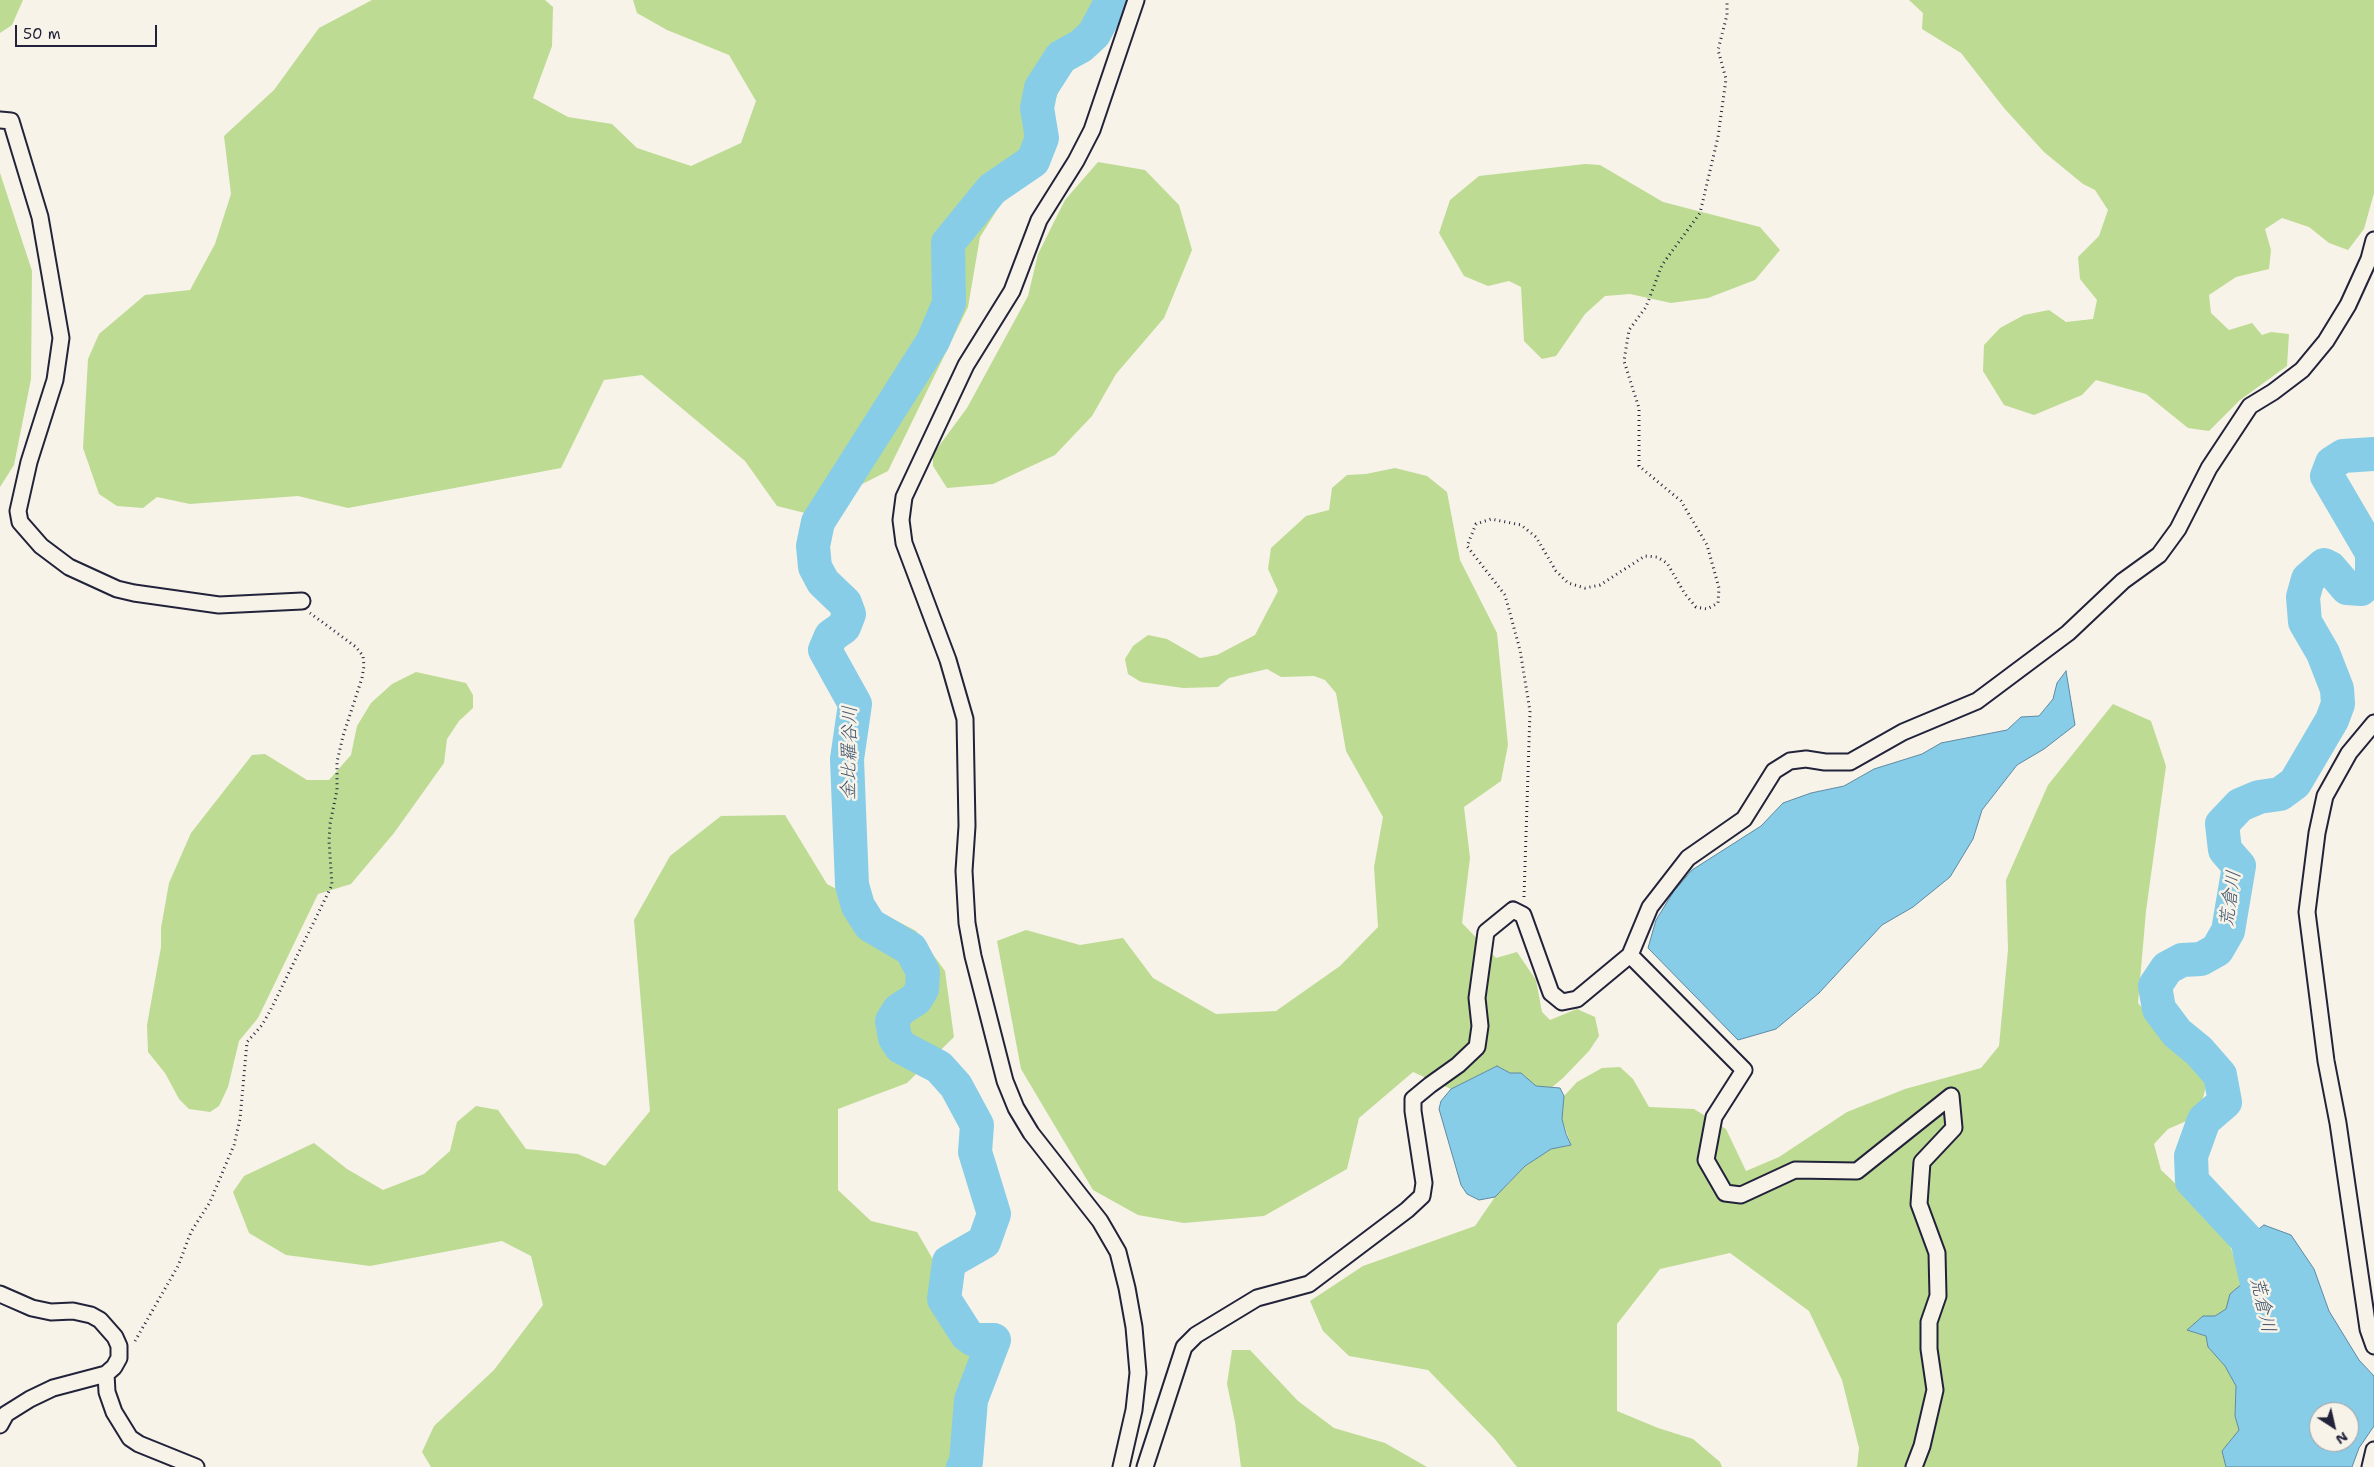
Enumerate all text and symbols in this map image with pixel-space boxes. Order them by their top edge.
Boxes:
scale bar [18,15,160,47]
text: 50 m [23,24,61,44]
water label: 金比羅谷川 [838,705,862,801]
water label: 荒倉川 [2216,869,2246,929]
water label: 荒倉川 [2244,1275,2280,1335]
north arrow [2309,1402,2359,1452]
text: N [2332,1428,2352,1449]

